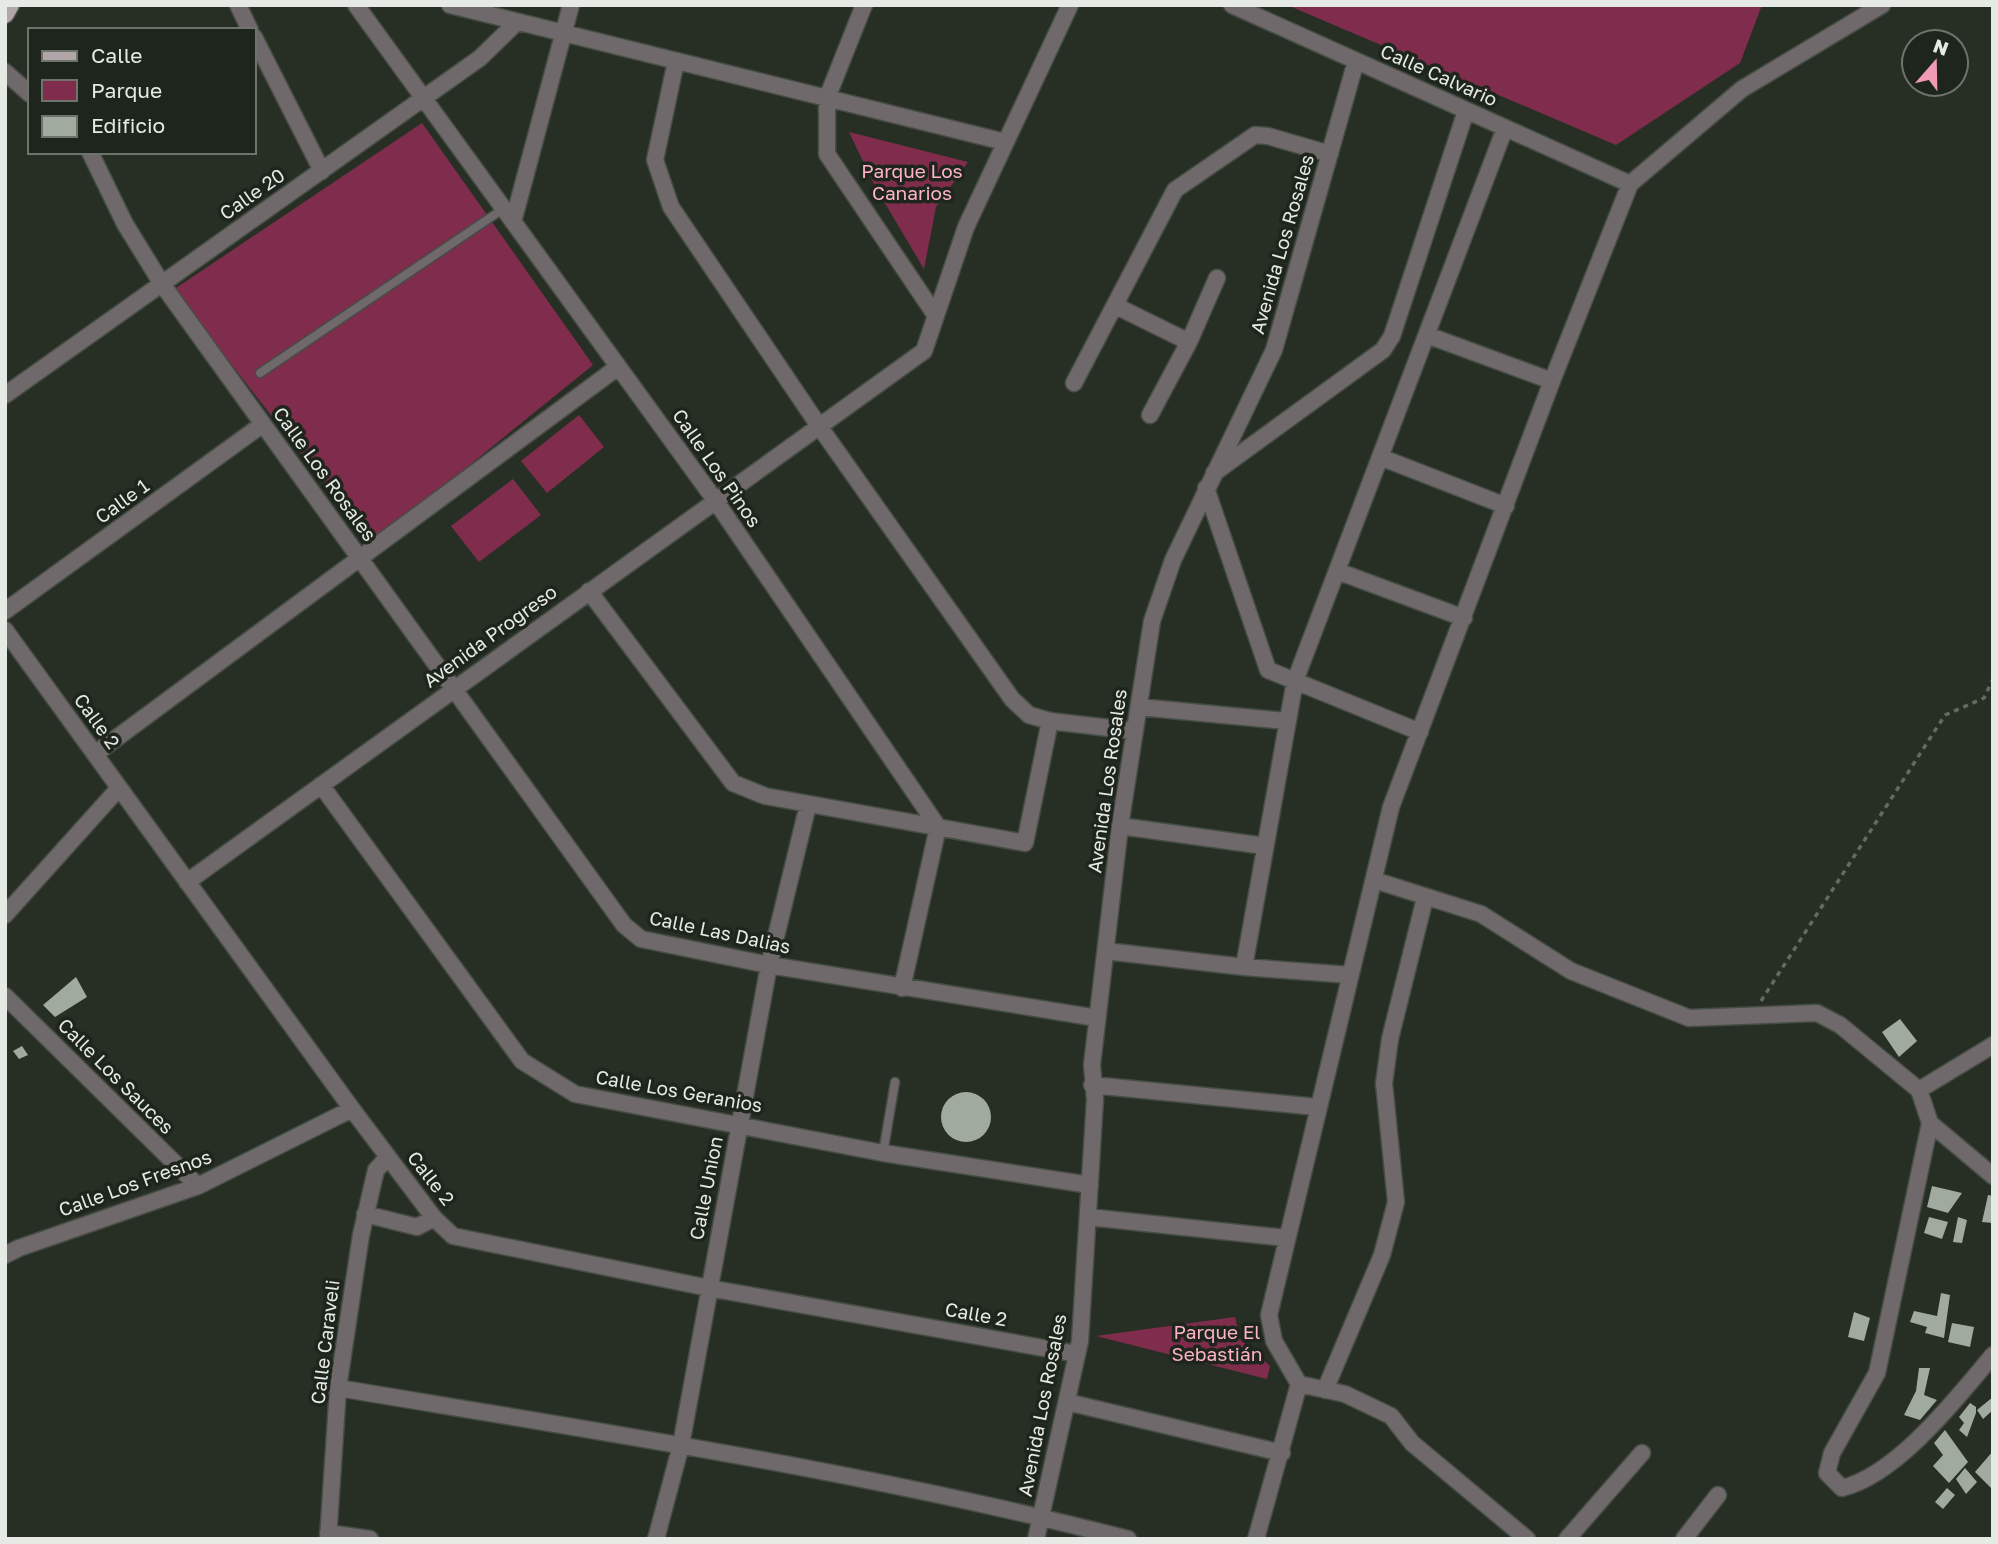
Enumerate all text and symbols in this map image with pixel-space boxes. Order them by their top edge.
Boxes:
legend [28,28,256,154]
north arrow [1900,28,1970,98]
text: N [1930,33,1952,60]
street label: Calle Calvario [1377,39,1501,111]
text: Calle [91,42,143,68]
text: Parque [91,77,162,103]
text: Edificio [91,112,165,138]
street label: Avenida Los Rosales [1245,151,1318,336]
park label: Parque Los Canarios [861,159,963,204]
street label: Calle 20 [215,163,289,224]
street label: Calle Los Rosales [269,402,382,545]
street label: Calle Los Pinos [668,404,767,531]
street label: Calle 1 [90,473,153,528]
street label: Avenida Progreso [419,579,561,692]
street label: Avenida Los Rosales [1082,687,1131,874]
street label: Calle 2 [70,689,125,753]
street label: Calle Las Dalias [647,905,793,958]
street label: Calle Los Sauces [54,1013,179,1138]
street label: Calle Los Geranios [594,1065,764,1116]
street label: Calle Union [684,1134,727,1242]
street label: Calle Los Fresnos [55,1144,214,1221]
street label: Calle 2 [403,1146,460,1209]
street label: Calle Caraveli [305,1278,344,1405]
street label: Calle 2 [943,1297,1009,1330]
street label: Avenida Los Rosales [1013,1312,1071,1498]
park label: Parque El Sebastián [1172,1320,1262,1365]

